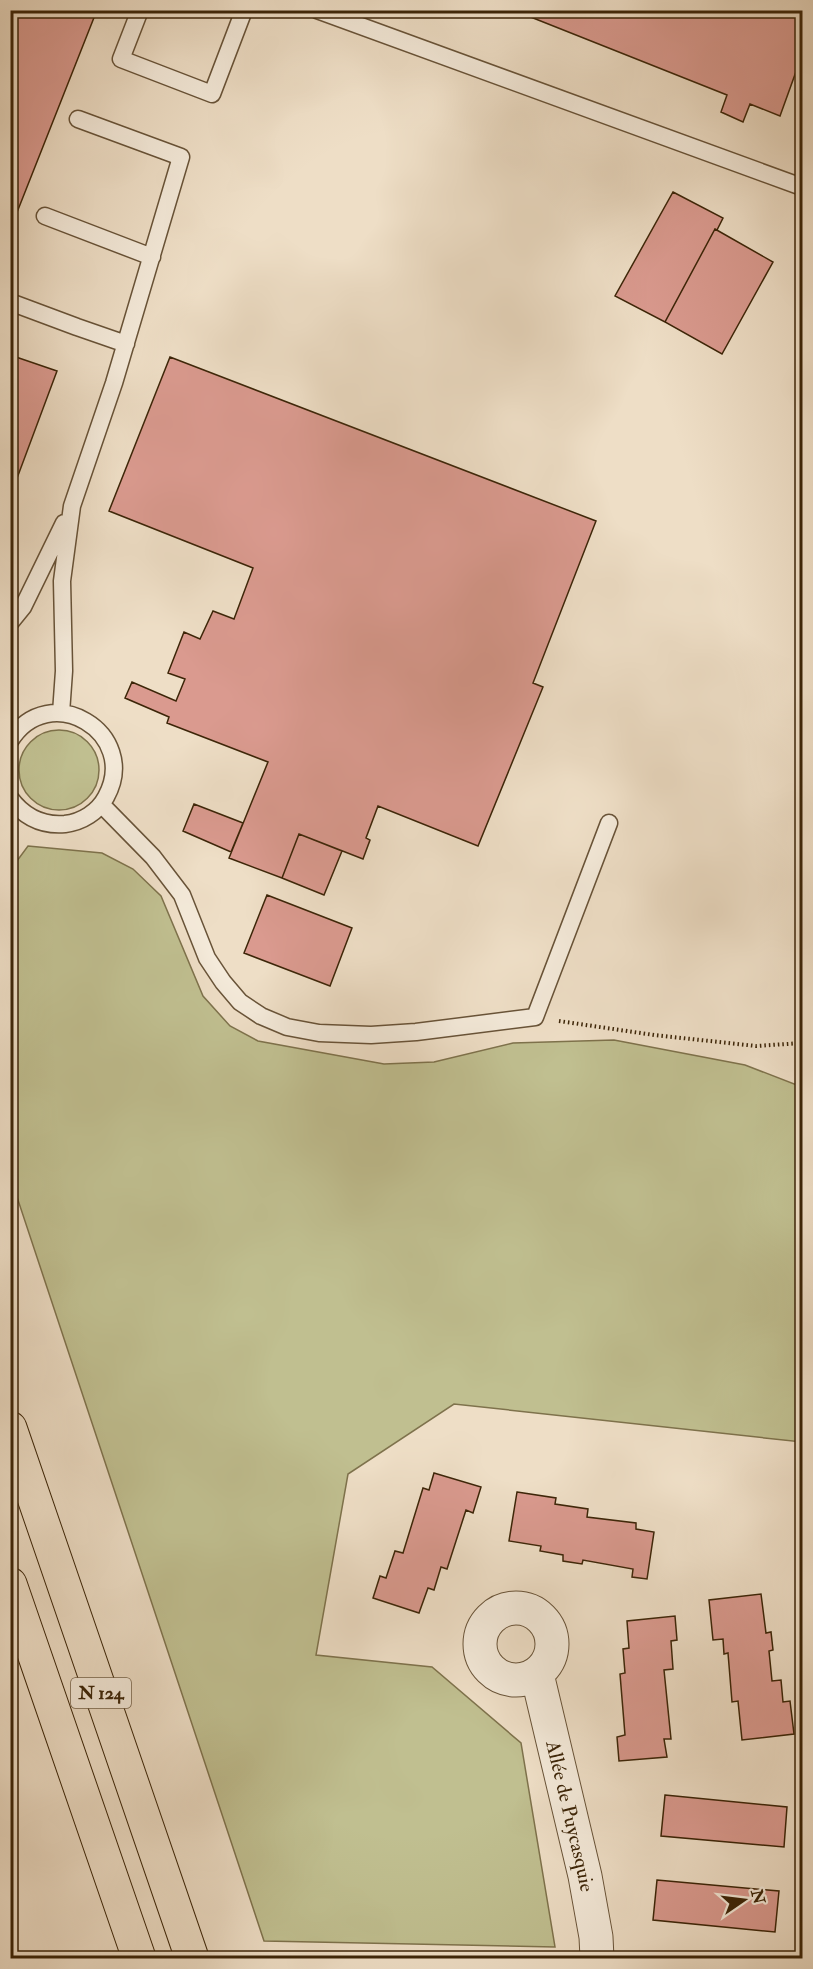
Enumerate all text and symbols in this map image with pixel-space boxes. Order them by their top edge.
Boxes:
road number: N 124 [71,1678,131,1708]
street label: Allée de Puycasquie [540,1737,600,1894]
north arrow [714,1870,774,1930]
text: N [746,1886,769,1907]

